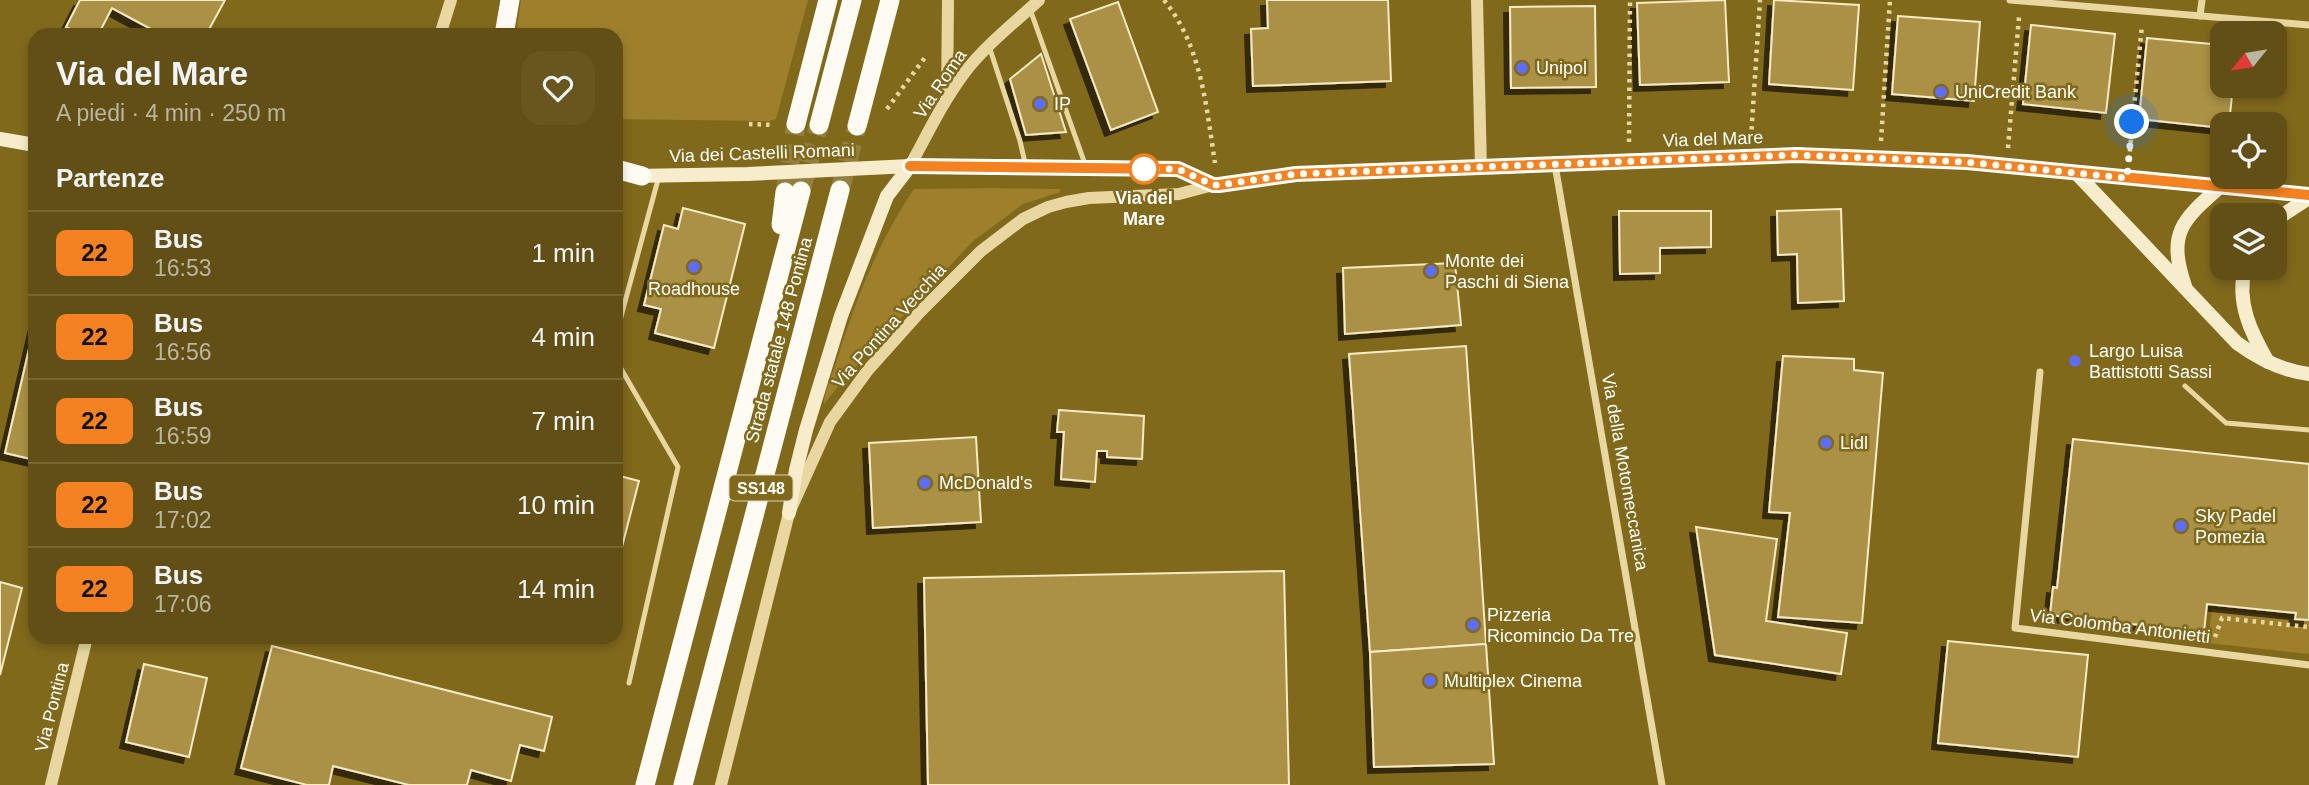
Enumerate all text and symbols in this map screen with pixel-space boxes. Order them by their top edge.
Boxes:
north arrow [2210,21,2287,98]
map controls [2210,21,2287,280]
street label: Via Roma [910,45,971,122]
button: heart [521,51,595,125]
text: Via del Mare [56,55,248,92]
place label: Unipol [1536,58,1587,78]
marker: Unipol [1514,60,1530,76]
place label: UniCredit Bank [1955,82,2077,102]
marker: UniCredit Bank [1933,84,1949,100]
place label: IP [1054,94,1071,114]
marker: IP [1032,96,1048,112]
text: A piedi · 4 min · 250 m [56,100,286,126]
your location [2114,104,2149,139]
button: locate [2210,112,2287,189]
street label: Via del Mare [1662,127,1764,151]
street label: Via dei Castelli Romani [669,140,855,166]
marker: Via del Mare [1129,154,1159,184]
text: Partenze [56,163,164,193]
place label: Via del Mare [1115,188,1173,229]
button: layers [2210,203,2287,280]
text: Bus [154,224,203,254]
street label: Strada statale 148 Pontina [742,234,816,445]
text: 1 min [531,238,595,268]
text: 22 [81,239,108,266]
place label: Monte dei Paschi di Siena [1445,251,1570,292]
text: 16:53 [154,255,212,281]
marker: Roadhouse [686,259,702,275]
street label: Via Pontina Vecchia [828,259,951,392]
marker: Monte dei Paschi di Siena [1423,263,1439,279]
place label: Roadhouse [648,279,740,299]
text: Bus [154,308,203,338]
text: 4 min [531,322,595,352]
text: 22 [81,323,108,350]
text: 16:56 [154,339,212,365]
place label: Largo Luisa Battistotti Sassi [2089,341,2212,382]
marker: Largo Luisa Battistotti Sassi [2067,353,2083,369]
street label: Via della Motomeccanica [1598,372,1652,573]
text: Bus [154,392,203,422]
text: 7 min [531,406,595,436]
text: 22 [81,407,108,434]
text: 16:59 [154,423,212,449]
place label: Lidl [1840,433,1868,453]
marker: Lidl [1818,435,1834,451]
place label: McDonald's [939,473,1032,493]
road number: SS148 [730,475,792,500]
marker: McDonald's [917,475,933,491]
text: Bus [154,476,203,506]
text: 10 min [517,490,595,520]
text: 22 [81,491,108,518]
place label: Sky Padel Pomezia [2195,506,2276,547]
text: 17:02 [154,507,212,533]
marker: Sky Padel Pomezia [2173,518,2189,534]
text: Bus [154,560,203,590]
text: 14 min [517,574,595,604]
text: 22 [81,575,108,602]
text: 17:06 [154,591,212,617]
place label: Pizzeria Ricomincio Da Tre [1487,605,1634,646]
street label: Via Colomba Antonietti [2029,605,2211,647]
marker: Pizzeria Ricomincio Da Tre [1465,617,1481,633]
street label: Via Pontina [31,659,73,754]
place label: Multiplex Cinema [1444,671,1583,691]
marker: Multiplex Cinema [1422,673,1438,689]

